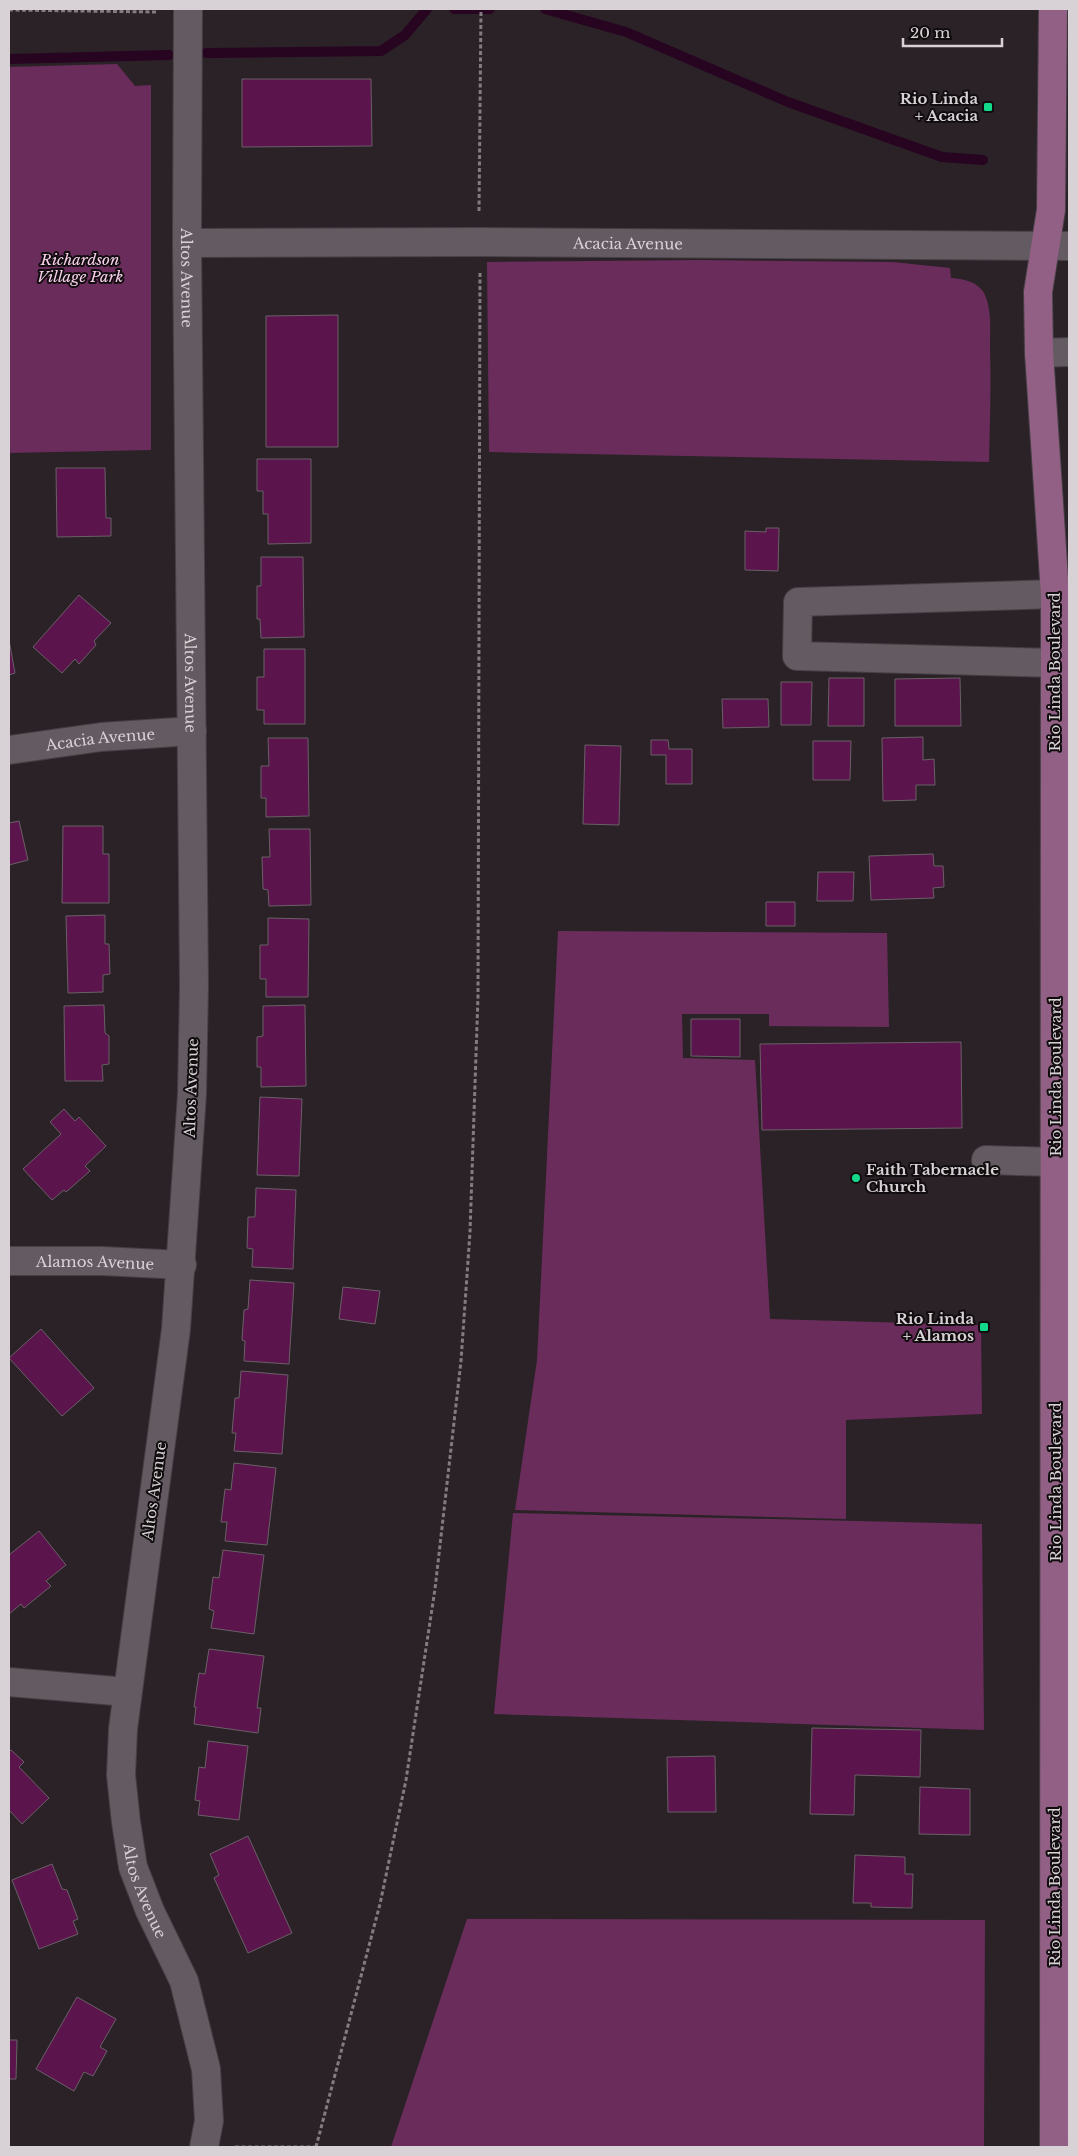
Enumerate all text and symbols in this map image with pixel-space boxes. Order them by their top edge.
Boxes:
scale bar [903,15,1002,47]
text: 20 m [910,23,950,42]
place label: Rio Linda + Acacia [900,89,978,125]
marker: Rio Linda + Acacia [982,101,994,113]
street label: Altos Avenue [177,227,197,328]
street label: Acacia Avenue [572,233,683,253]
park label: Richardson Village Park [37,250,123,286]
street label: Rio Linda Boulevard [1045,592,1064,752]
street label: Altos Avenue [181,632,201,733]
street label: Acacia Avenue [43,724,156,754]
street label: Rio Linda Boulevard [1046,997,1065,1157]
street label: Altos Avenue [180,1038,202,1139]
place label: Faith Tabernacle Church [866,1160,999,1196]
marker: Faith Tabernacle Church [850,1172,862,1184]
street label: Alamos Avenue [35,1251,155,1273]
place label: Rio Linda + Alamos [896,1309,974,1345]
marker: Rio Linda + Alamos [978,1321,990,1333]
street label: Rio Linda Boulevard [1046,1402,1065,1562]
street label: Altos Avenue [138,1440,170,1543]
street label: Rio Linda Boulevard [1045,1807,1064,1967]
street label: Altos Avenue [120,1841,171,1941]

